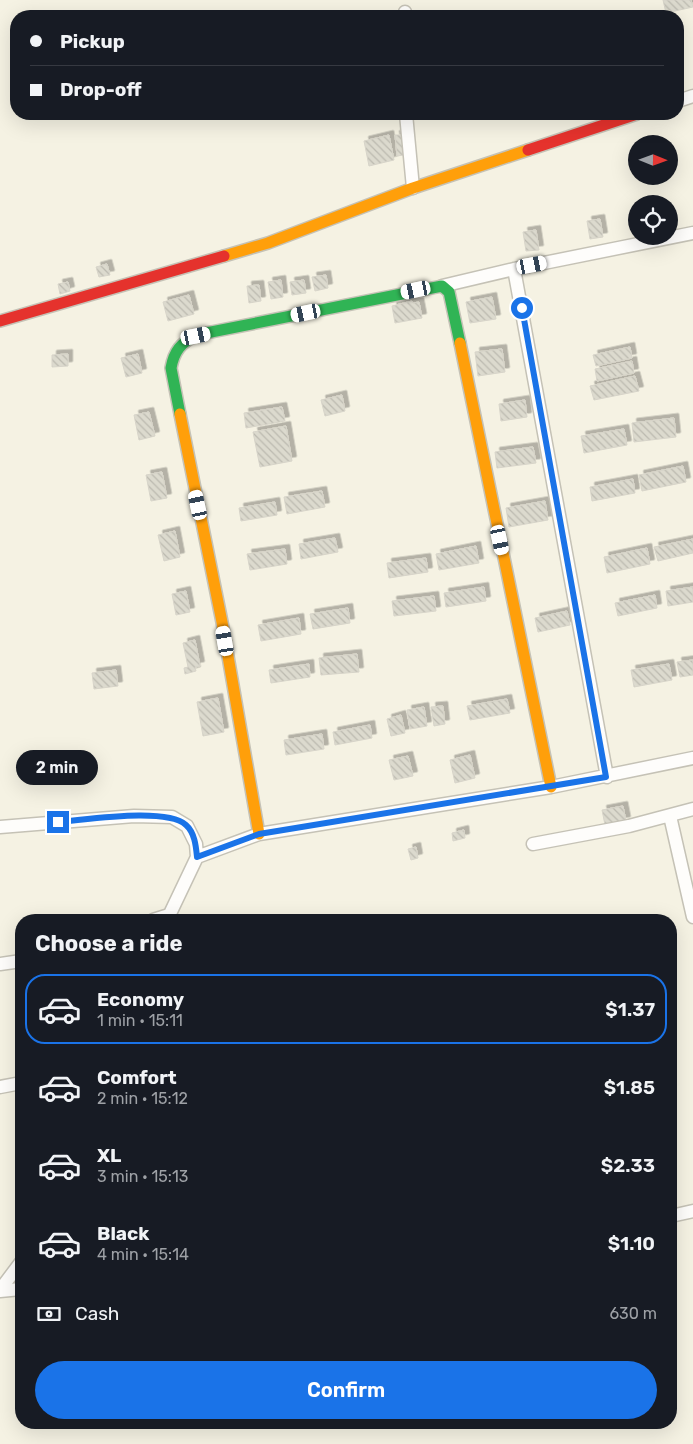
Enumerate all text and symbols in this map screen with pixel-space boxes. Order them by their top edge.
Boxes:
text: Pickup [60,30,125,53]
text: Drop-off [60,78,142,101]
north arrow [628,135,678,185]
map controls [628,135,678,245]
button: locate [628,195,678,245]
car [515,255,548,275]
car [399,280,432,300]
route start [511,297,533,319]
car [289,303,322,323]
car [179,326,212,346]
car [187,489,208,521]
car [489,524,510,556]
car [215,625,234,657]
callout: 2 min [17,750,99,784]
text: 2 min [36,758,78,777]
route end [47,811,69,833]
text: Choose a ride [35,930,182,957]
icon: car [37,987,82,1032]
text: Economy [97,988,184,1011]
text: $1.37 [605,998,655,1021]
text: 1 min · 15:11 [97,1011,183,1030]
icon: car [37,1065,82,1110]
text: Comfort [97,1066,177,1089]
text: $1.85 [604,1076,655,1099]
text: 2 min · 15:12 [97,1089,188,1108]
icon: car [37,1143,82,1188]
text: XL [97,1144,121,1167]
text: $2.33 [601,1154,655,1177]
text: 3 min · 15:13 [97,1167,188,1186]
icon: car [37,1221,82,1266]
text: Black [97,1222,149,1245]
text: $1.10 [608,1232,655,1255]
text: 4 min · 15:14 [97,1245,189,1264]
icon: cash [35,1300,63,1328]
text: Cash [75,1302,119,1325]
text: 630 m [609,1304,657,1323]
button: Confirm [35,1361,657,1419]

